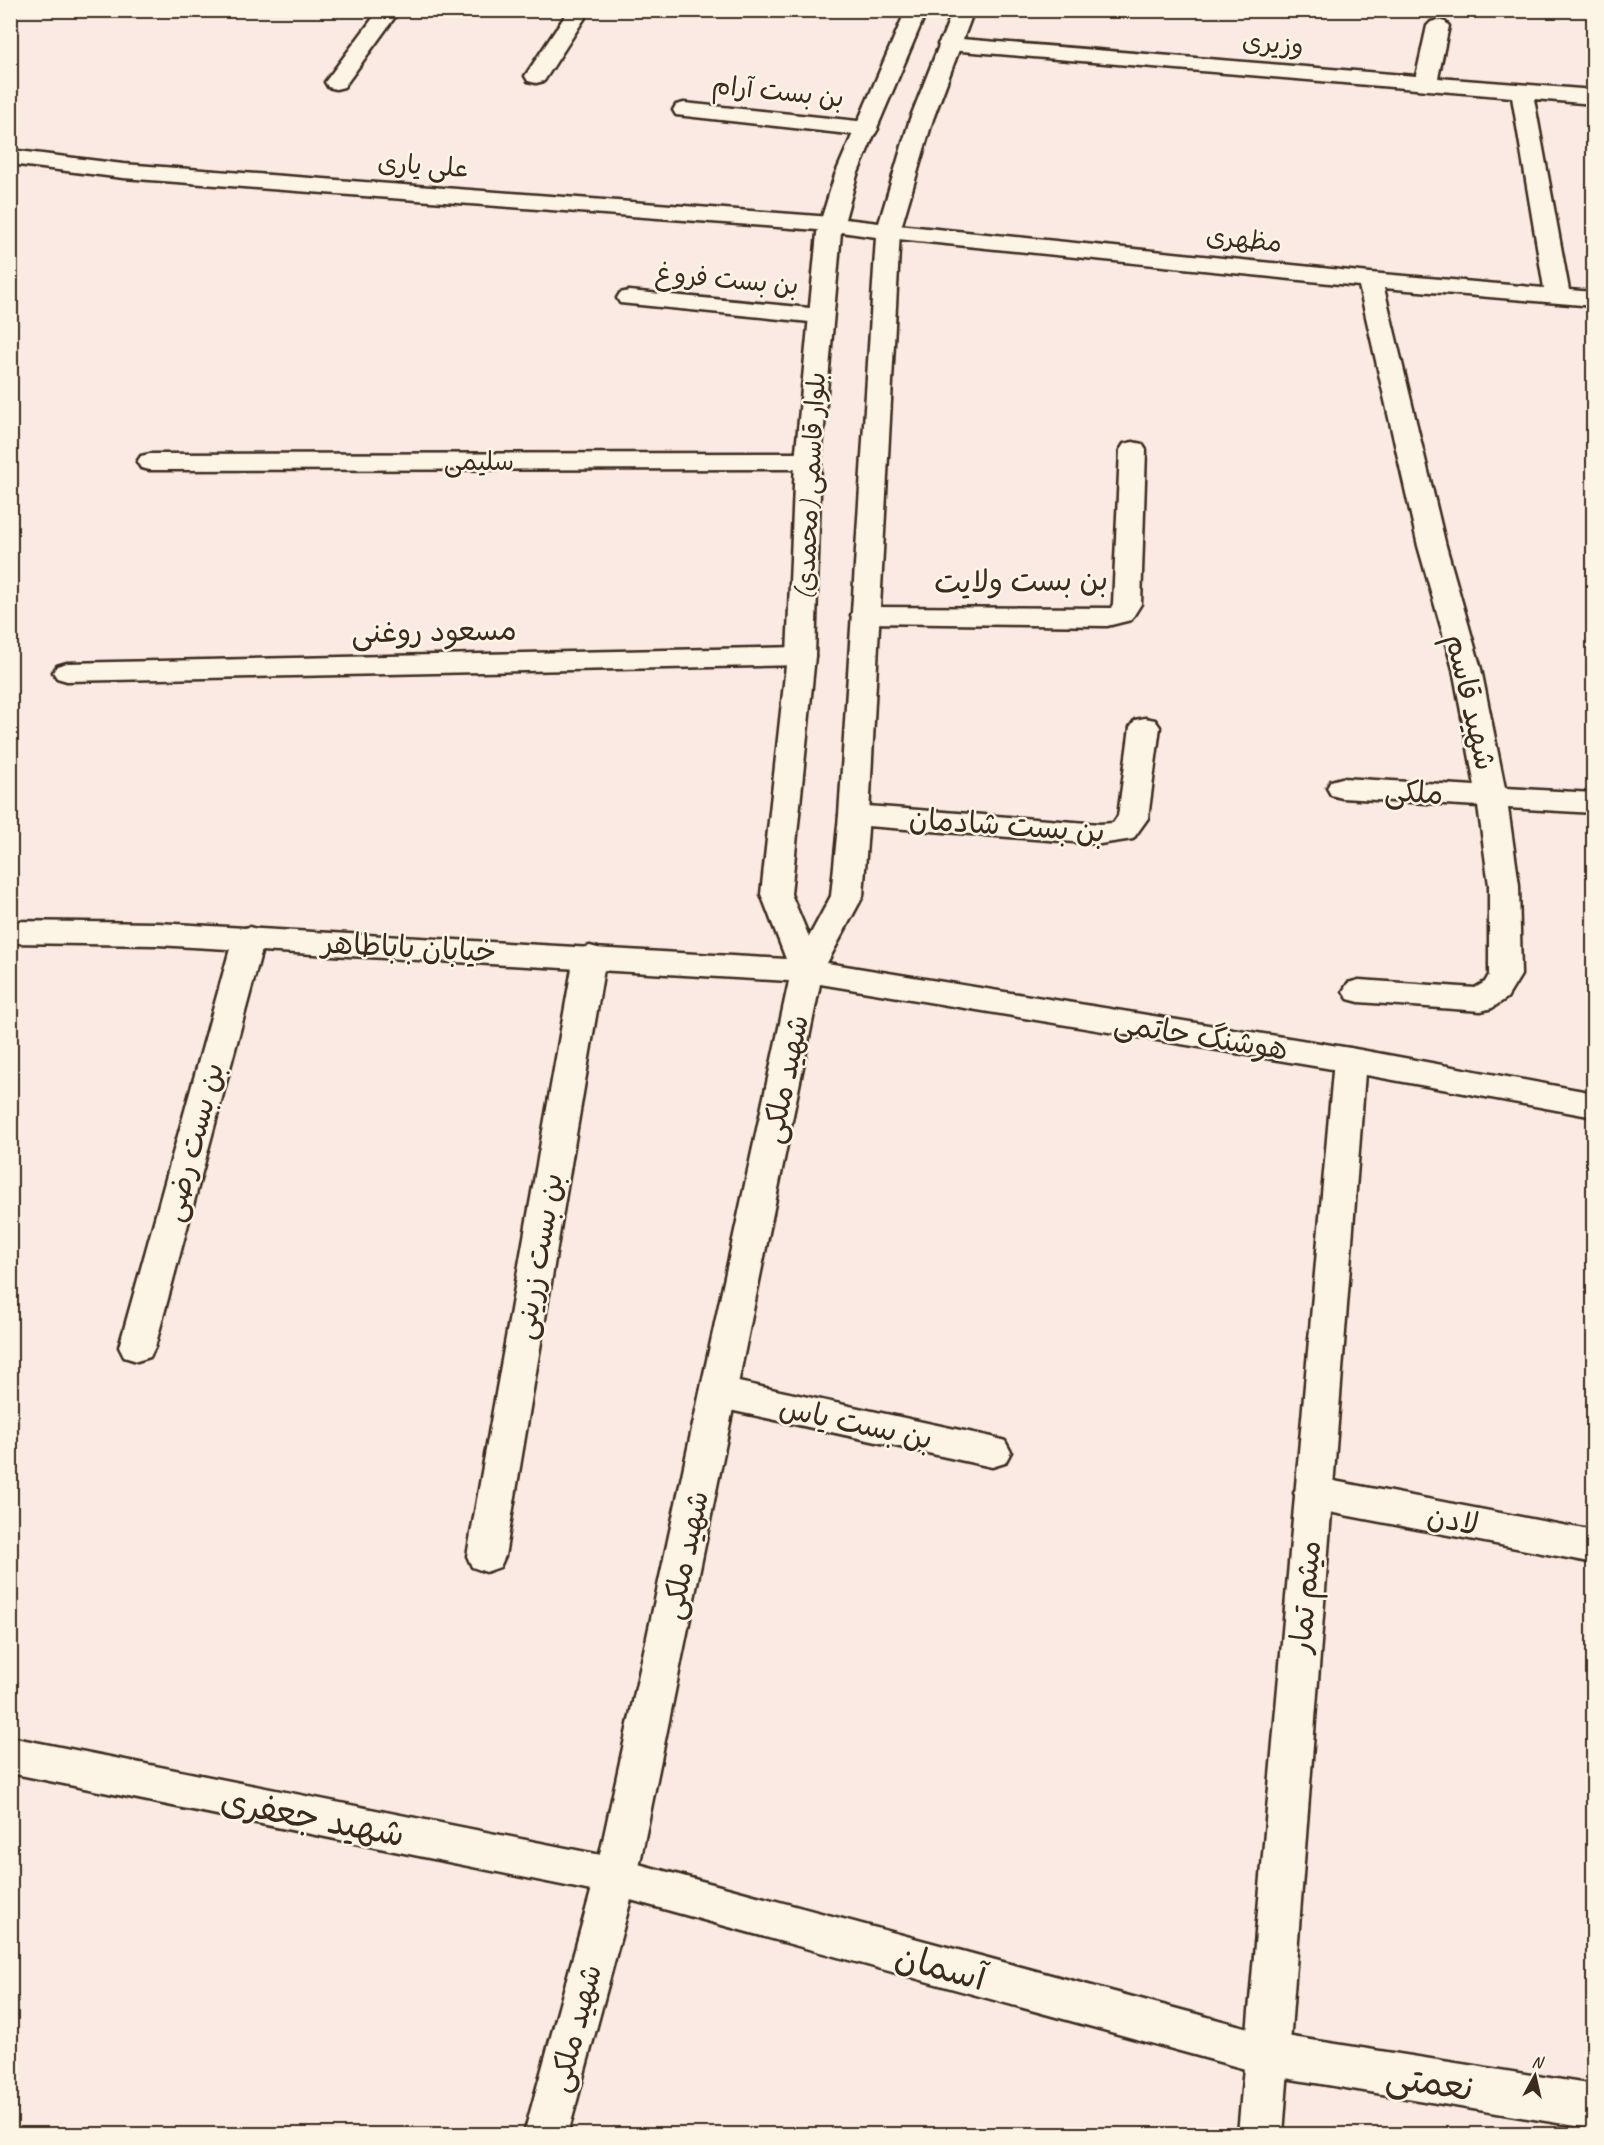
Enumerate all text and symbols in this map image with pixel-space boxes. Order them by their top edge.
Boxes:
street label: وزیری [1241,24,1305,63]
street label: بن بست آرام [710,68,846,118]
street label: علی یاری [376,146,469,185]
street label: مظهری [1204,219,1284,260]
street label: بن بست فروغ [654,257,800,303]
street label: بلوار قاسمی (محمدی) [788,371,833,601]
street label: سلیمی [444,445,514,478]
street label: بن بست ولایت [934,560,1108,602]
street label: مسعود روغنی [351,611,517,652]
street label: شهید قاسم [1434,630,1505,775]
street label: ملکی [1383,771,1445,813]
street label: بن بست شادمان [908,799,1106,851]
street label: خیابان باباطاهر [318,923,497,971]
street label: هوشنگ حاتمی [1111,1003,1291,1069]
street label: شهید ملکی [753,1011,817,1147]
street label: بن بست رضی [154,1058,232,1226]
street label: بن بست زرینی [505,1170,571,1342]
street label: بن بست یاس [776,1388,936,1458]
street label: شهید ملکی [653,1487,717,1623]
street label: لادن [1424,1496,1482,1544]
street label: میثم تمار [1281,1539,1332,1657]
street label: شهید جعفری [217,1777,409,1857]
street label: آسمان [890,1933,993,2002]
street label: شهید ملکی [540,1960,610,2096]
north arrow [1505,2046,1565,2106]
street label: نعمتی [1383,2052,1477,2112]
text: N [1531,2052,1546,2073]

